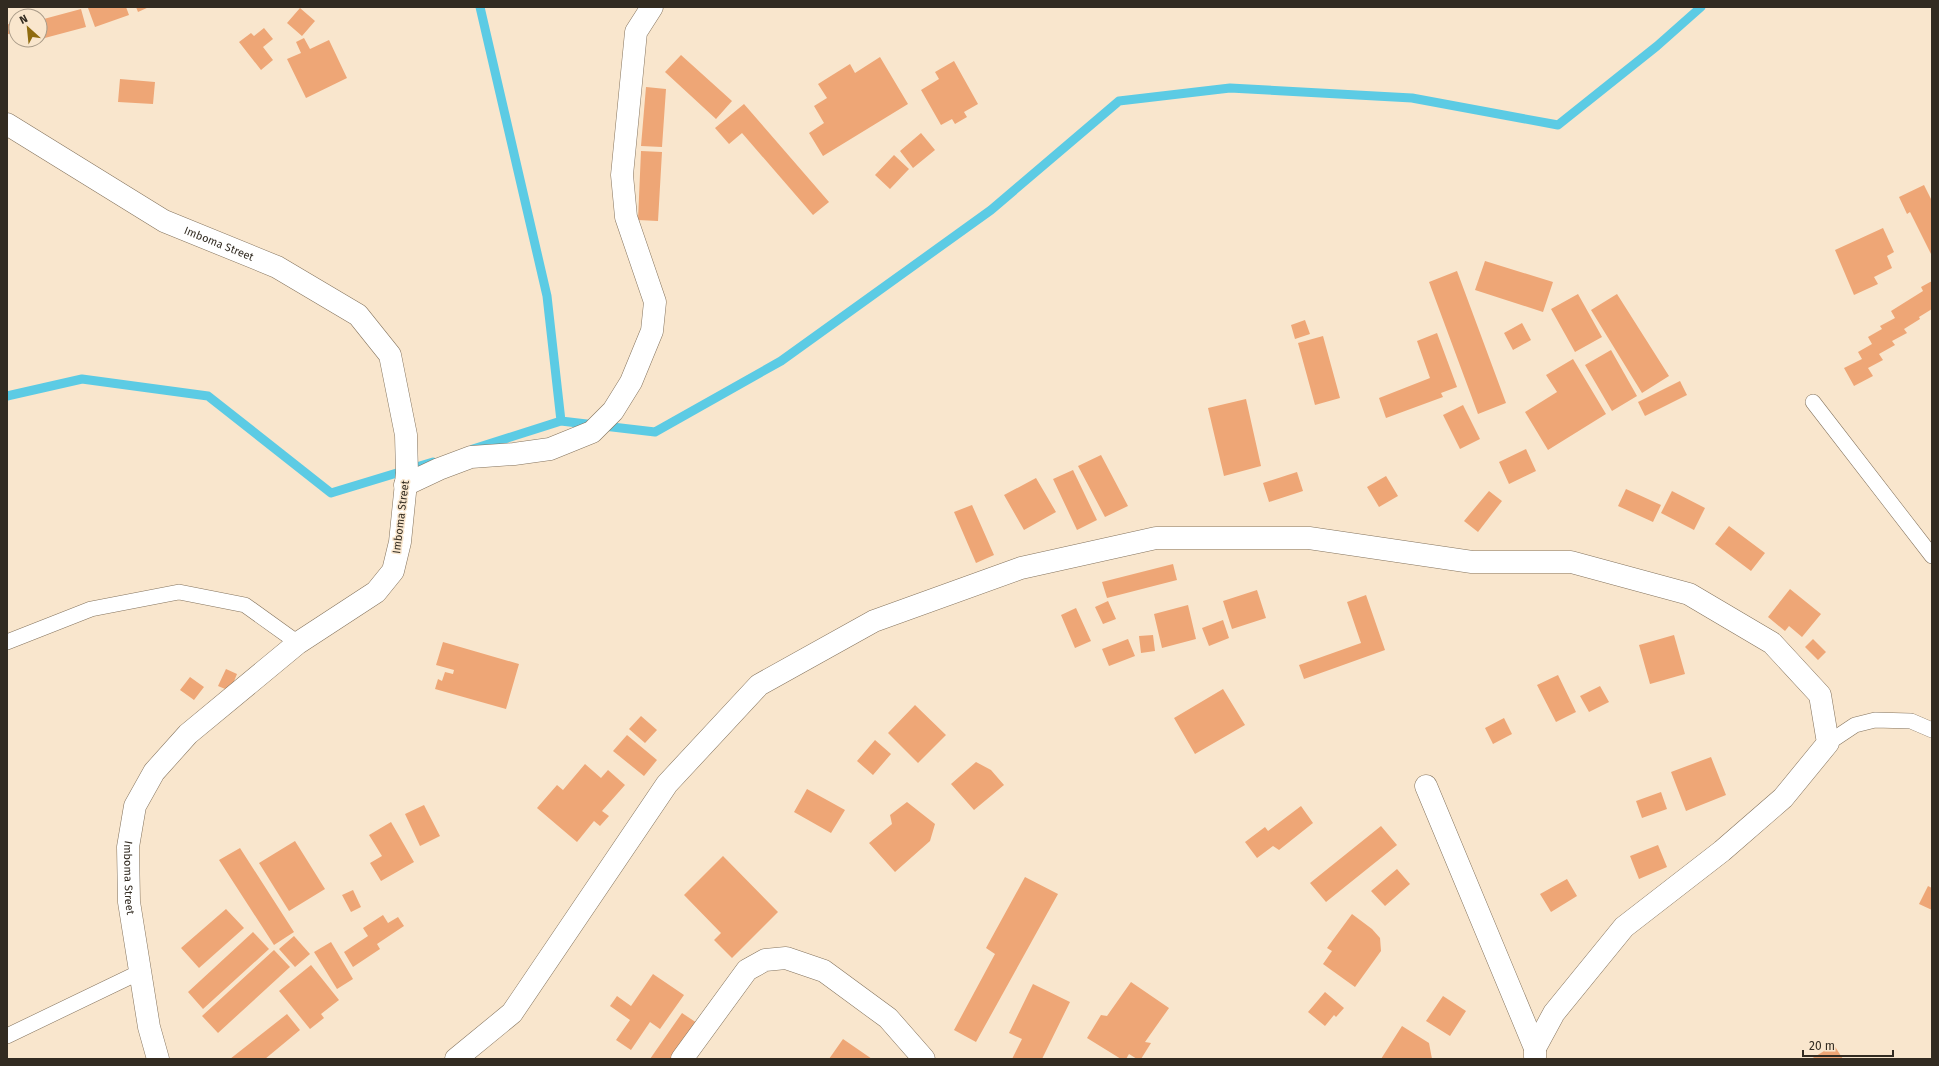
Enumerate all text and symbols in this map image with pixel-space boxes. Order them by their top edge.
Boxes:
north arrow [8,8,48,48]
text: N [17,12,30,27]
street label: Imboma Street [182,223,256,263]
street label: Imboma Street [390,480,412,554]
street label: Imboma Street [121,840,137,916]
scale bar [1803,1032,1893,1058]
text: 20 m [1809,1039,1835,1053]

